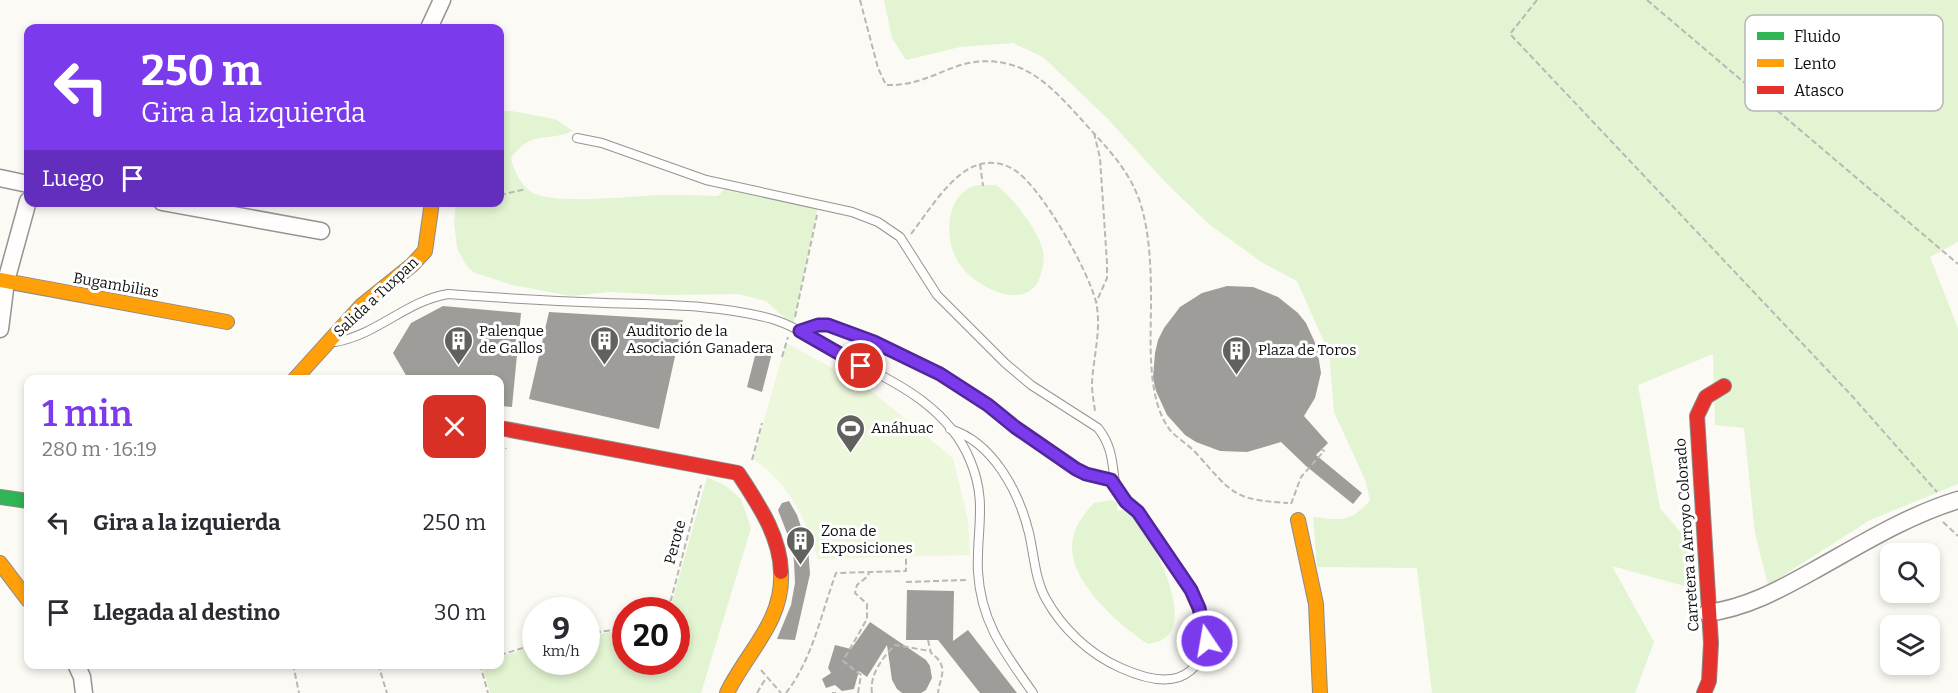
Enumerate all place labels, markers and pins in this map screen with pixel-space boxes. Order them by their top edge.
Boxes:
place label: Palenque de Gallos [479,322,544,357]
place label: Auditorio de la Asociación Ganadera [626,322,773,357]
building icon: Palenque de Gallos [442,324,474,366]
building icon: Auditorio de la Asociación Ganadera [589,324,621,366]
building icon: Plaza de Toros [1221,334,1253,376]
pin [835,340,886,391]
place label: Plaza de Toros [1258,341,1356,359]
sports icon: Anáhuac [834,412,866,454]
place label: Anáhuac [871,419,934,437]
place label: Zona de Exposiciones [821,522,913,557]
building icon: Zona de Exposiciones [784,524,816,566]

